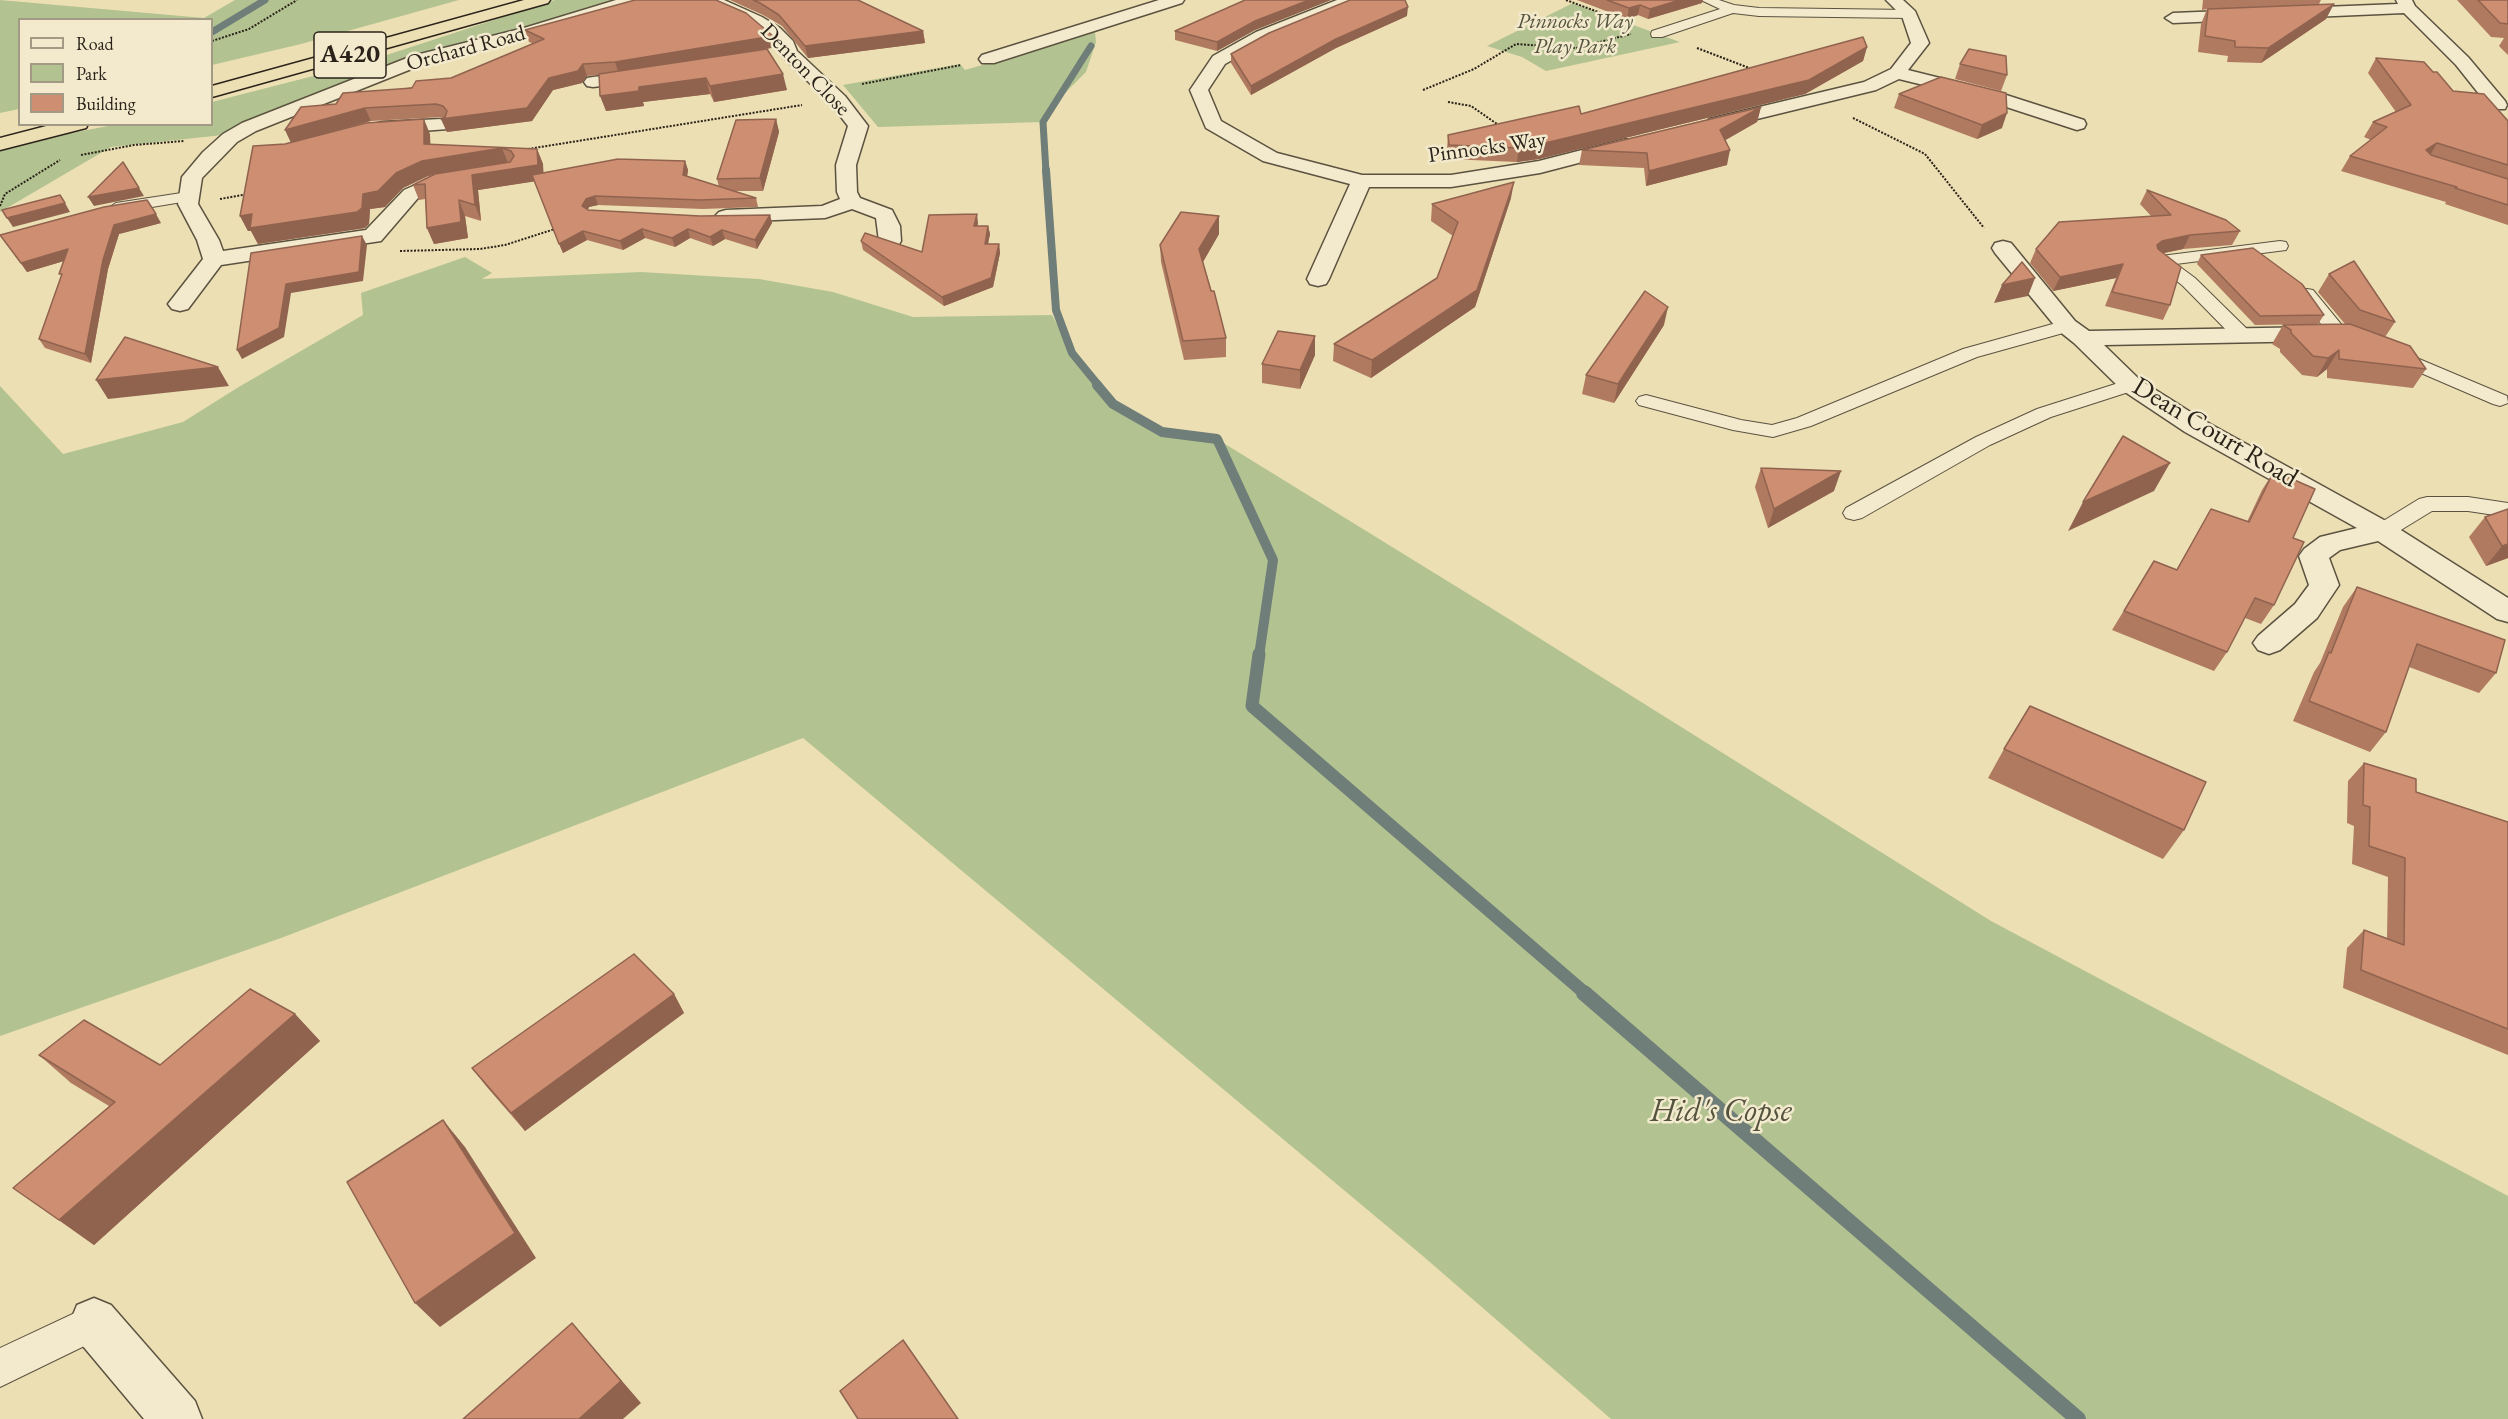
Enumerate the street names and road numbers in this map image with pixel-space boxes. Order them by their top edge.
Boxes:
street label: Denton Close [754,18,856,122]
street label: Orchard Road [404,20,528,78]
road number: A420 [314,32,386,78]
street label: Pinnocks Way [1426,127,1548,169]
street label: Dean Court Road [2126,371,2304,495]

